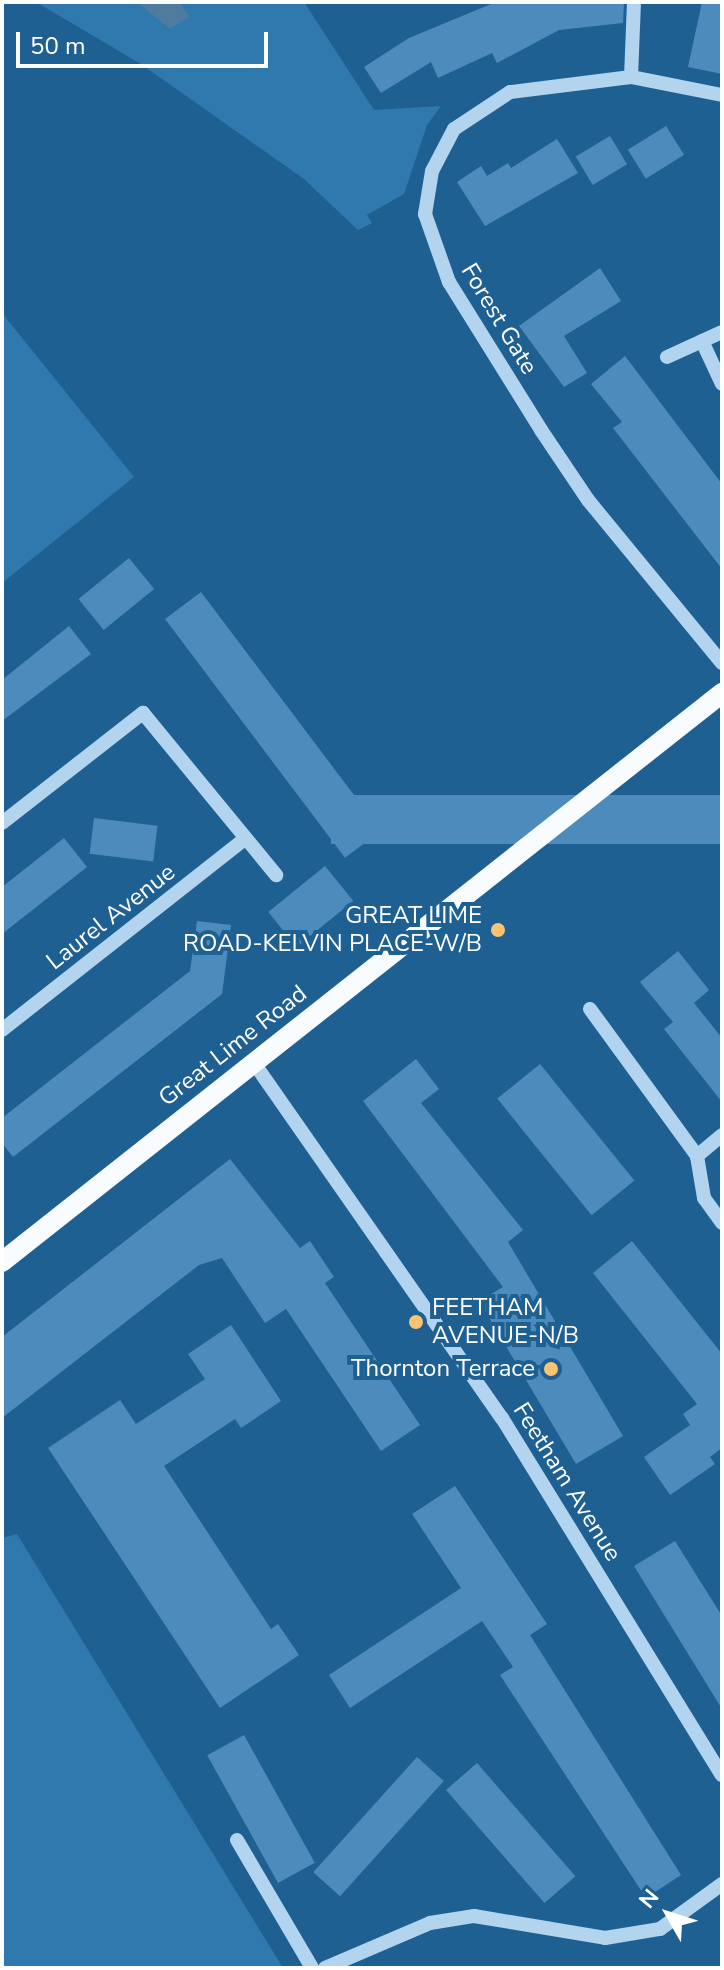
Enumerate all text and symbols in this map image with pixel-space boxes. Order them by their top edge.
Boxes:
scale bar [20,16,272,66]
text: 50 m [30,30,86,62]
street label: Forest Gate [455,258,543,380]
street label: Laurel Avenue [41,858,181,976]
place label: GREAT LIME ROAD-KELVIN PLACE-W/B [183,902,482,958]
marker: GREAT LIME ROAD-KELVIN PLACE-W/B [489,921,507,939]
street label: Great Lime Road [153,979,313,1113]
place label: FEETHAM AVENUE-N/B [432,1294,579,1350]
marker: FEETHAM AVENUE-N/B [407,1313,425,1331]
place label: Thornton Terrace [351,1355,535,1383]
marker: Thornton Terrace [542,1360,560,1378]
street label: Feetham Avenue [507,1397,627,1567]
north arrow [628,1874,708,1954]
text: N [633,1883,666,1915]

